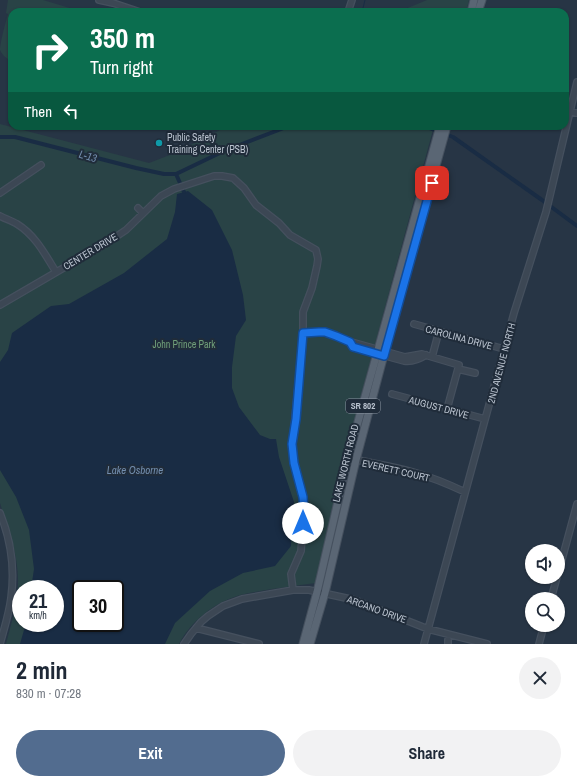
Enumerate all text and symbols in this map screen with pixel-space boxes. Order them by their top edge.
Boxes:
text: 350 m [90,19,155,57]
icon: right [24,24,76,76]
text: Turn right [90,55,153,80]
icon: left [60,100,82,122]
text: Then [24,101,52,122]
place label: Public Safety Training Center (PSB) [167,131,249,156]
marker: Public Safety Training Center (PSB) [154,138,164,148]
water label: L-13 [77,147,99,165]
pin [415,166,449,200]
icon: arrive [421,172,443,194]
street label: CENTER DRIVE [61,230,120,273]
street label: 2ND AVENUE NORTH [485,321,518,405]
street label: CAROLINA DRIVE [424,322,494,353]
park label: John Prince Park [153,338,216,351]
street label: AUGUST DRIVE [407,393,470,422]
road number: SR 802 [346,399,380,413]
street label: LAKE WORTH ROAD [329,423,361,504]
street label: EVERETT COURT [361,456,431,485]
water label: Lake Osborne [107,463,163,477]
position arrow [282,502,324,544]
map controls [525,544,565,632]
button: sound [525,544,565,584]
speed limit sign: 30 [72,580,124,632]
text: 21 [29,587,47,614]
street label: ARCANO DRIVE [344,592,408,626]
button: search [525,592,565,632]
text: km/h [29,609,47,622]
text: 2 min [16,654,67,686]
button: close [519,657,561,699]
text: 830 m · 07:28 [16,685,81,702]
button: Exit [16,730,285,776]
button: Share [293,730,561,776]

